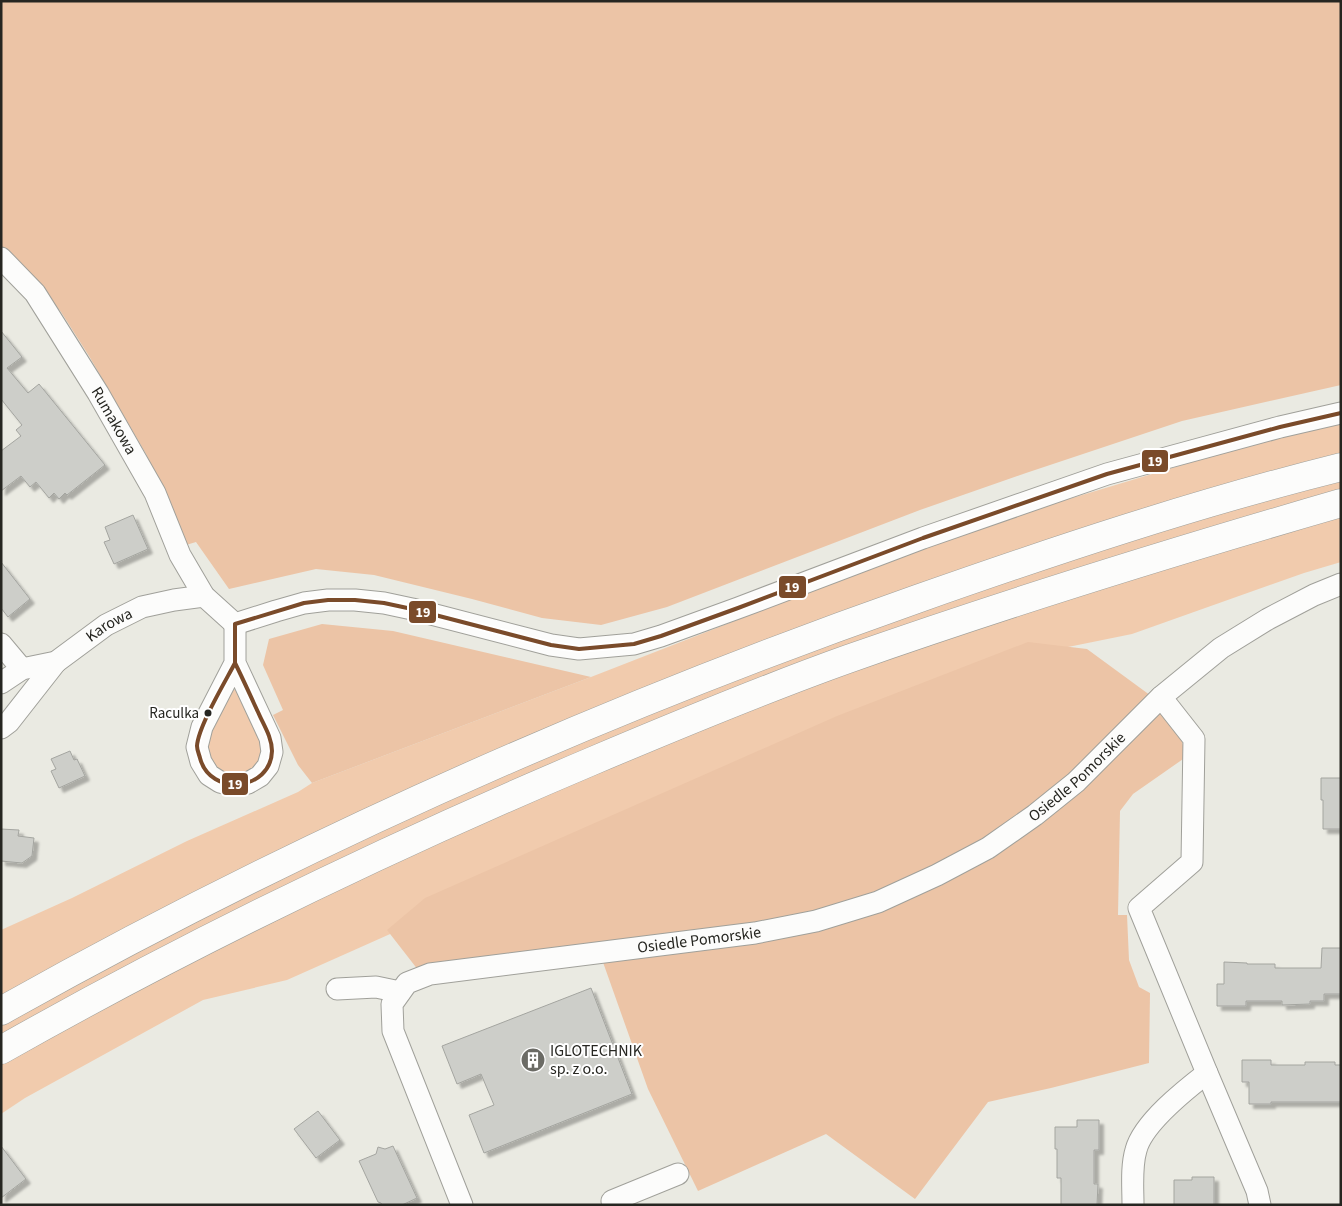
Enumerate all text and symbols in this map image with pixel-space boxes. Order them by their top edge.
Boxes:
street label: Rumakowa [86,383,142,459]
line badge: 19 [1141,449,1169,473]
text: 19 [1148,452,1162,472]
line badge: 19 [778,575,807,599]
text: 19 [785,578,799,598]
line badge: 19 [408,600,437,624]
street label: Karowa [81,603,136,647]
text: 19 [416,603,430,623]
place label: Raculka [149,703,199,724]
marker: Raculka [203,708,213,718]
street label: Osiedle Pomorskie [1024,727,1131,827]
line badge: 19 [221,772,249,796]
text: 19 [228,775,242,795]
street label: Osiedle Pomorskie [636,921,763,959]
place label: IGLOTECHNIK sp. z o.o. [550,1040,643,1080]
building icon: IGLOTECHNIK sp. z o.o. [520,1047,546,1073]

